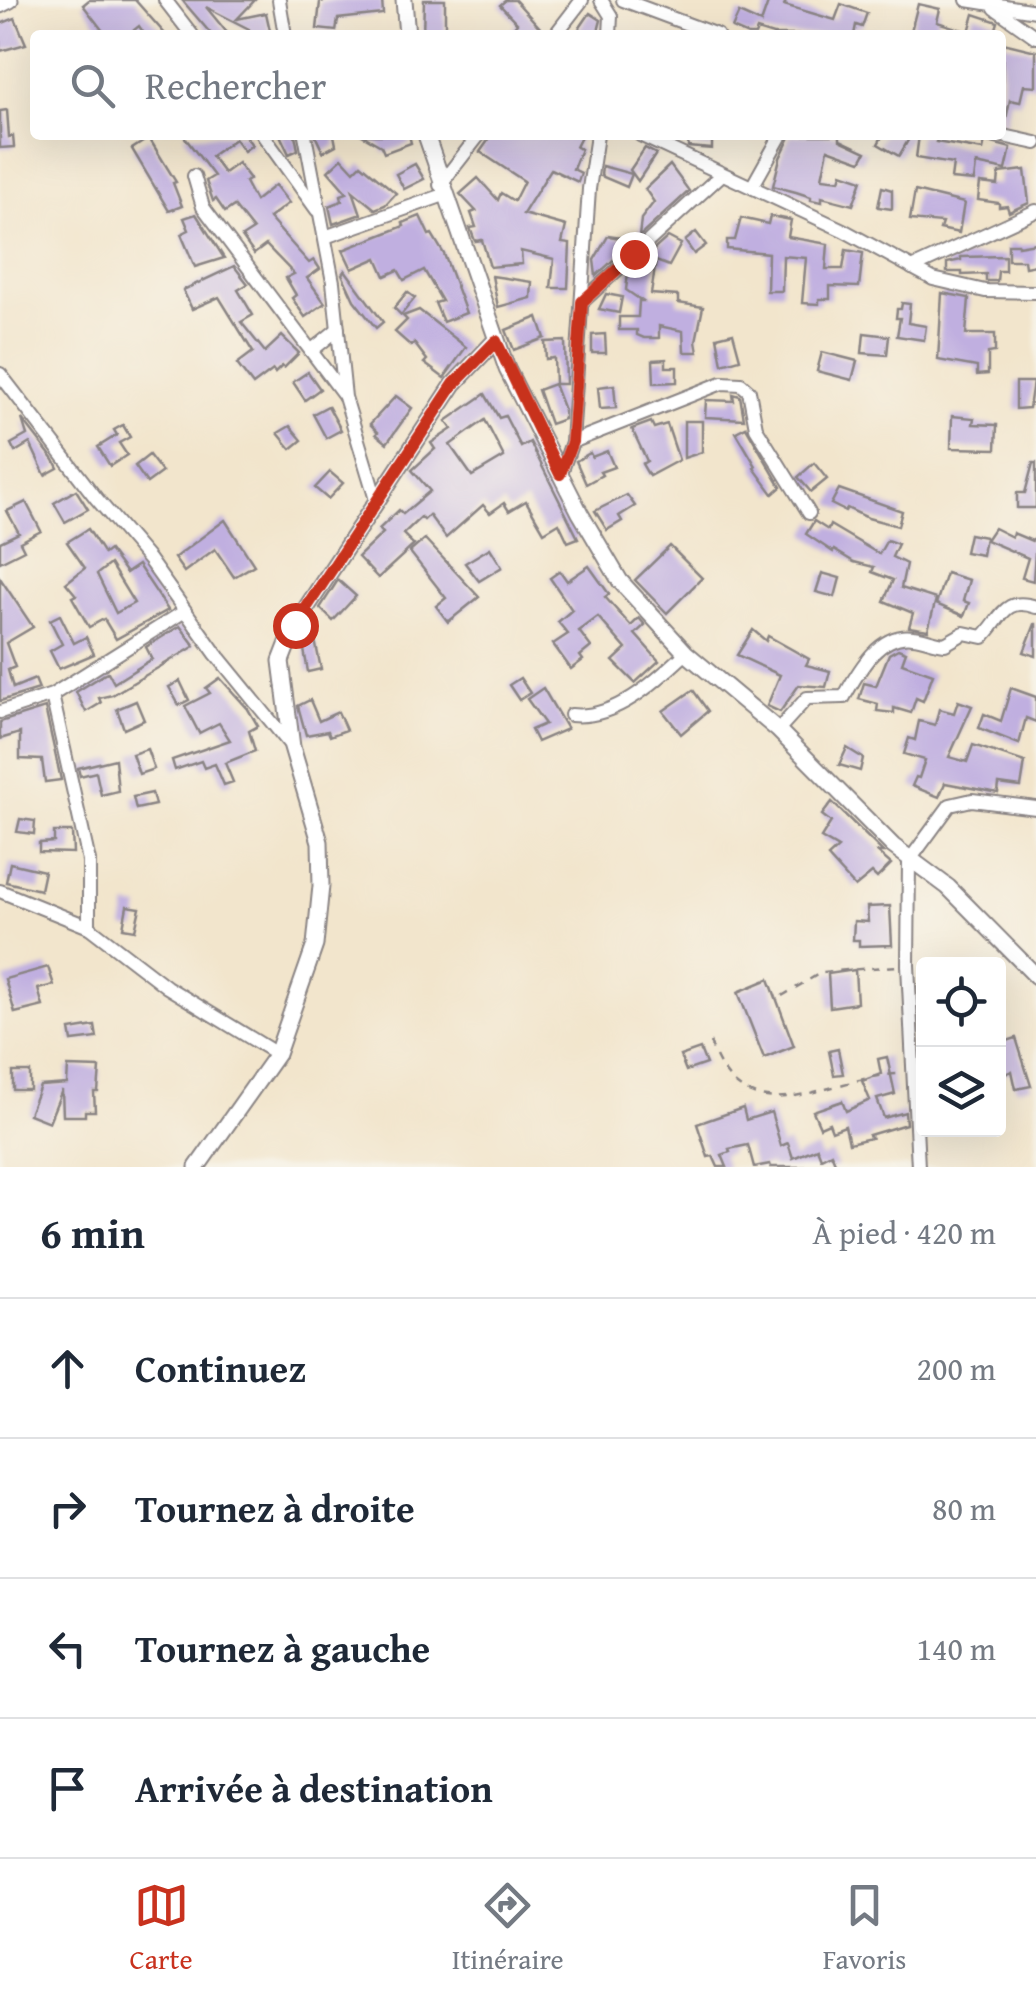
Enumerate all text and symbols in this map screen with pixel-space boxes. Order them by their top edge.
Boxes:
search box [30,30,1006,140]
text: Rechercher [145,57,326,113]
icon: search [65,58,120,113]
route end [612,232,658,278]
route start [273,603,319,649]
map controls [916,957,1006,1137]
button: locate [916,957,1006,1047]
button: layers [916,1047,1006,1137]
text: 6 min [40,1202,145,1263]
text: À pied · 420 m [812,1209,996,1256]
text: Continuez [135,1340,306,1396]
icon: ahead [40,1341,95,1396]
text: 200 m [917,1345,996,1392]
text: Tournez à droite [135,1480,415,1536]
icon: right [40,1481,95,1536]
text: 80 m [932,1485,996,1532]
text: Tournez à gauche [135,1620,430,1676]
icon: left [40,1621,95,1676]
text: 140 m [917,1625,996,1672]
text: Arrivée à destination [135,1760,493,1816]
icon: arrive [40,1761,95,1816]
tab: Carte [130,1878,193,1979]
tab: Itinéraire [452,1878,564,1979]
tab: Favoris [823,1878,906,1979]

